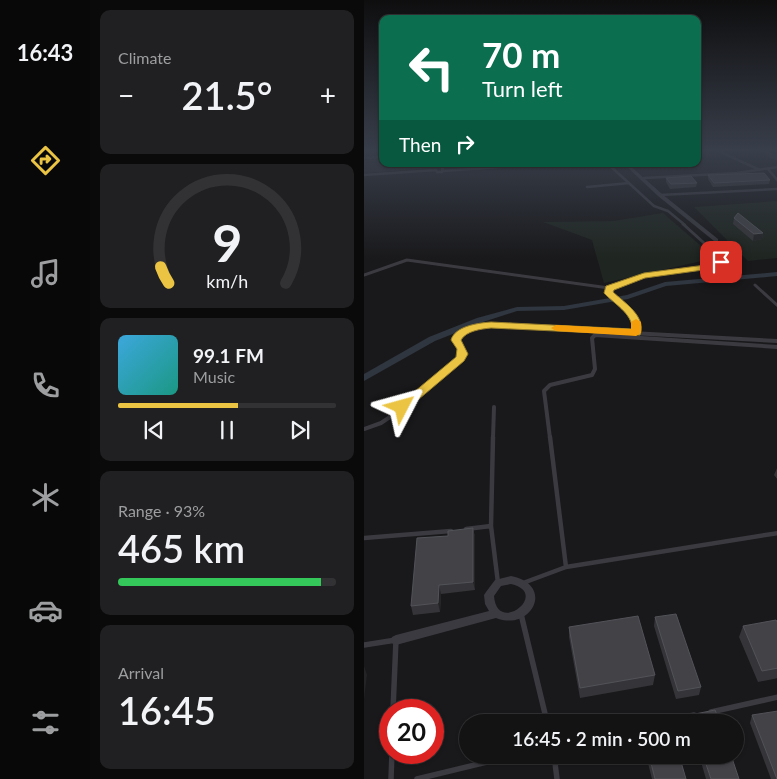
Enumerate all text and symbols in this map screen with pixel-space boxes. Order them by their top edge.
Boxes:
text: 70 m [482,33,560,75]
icon: left [399,35,464,100]
text: 16:43 [17,39,73,66]
text: Climate [118,48,171,67]
text: 21.5° [182,72,272,118]
text: Turn left [482,75,563,102]
text: − [118,78,134,112]
text: + [320,78,336,112]
icon: right [451,130,479,158]
text: Then [399,133,441,156]
icon: directions [28,143,63,178]
text: 9 [212,211,242,273]
pin [700,241,742,283]
icon: arrive [707,248,735,276]
icon: music [28,256,63,291]
text: km/h [206,270,248,292]
text: 99.1 FM [193,344,264,367]
text: Music [193,367,235,386]
icon: phone [28,368,63,403]
position arrow [375,380,427,432]
icon: previous [140,416,168,444]
icon: pause [213,416,241,444]
icon: next [286,416,314,444]
icon: climate [28,480,63,515]
text: Range · 93% [118,501,205,520]
text: 465 km [118,525,245,571]
icon: car [28,593,63,628]
text: Arrival [118,663,164,682]
text: 16:45 [118,687,216,733]
speed limit sign: 20 [379,699,444,764]
icon: filters [28,705,63,740]
text: 16:45 · 2 min · 500 m [512,727,691,750]

